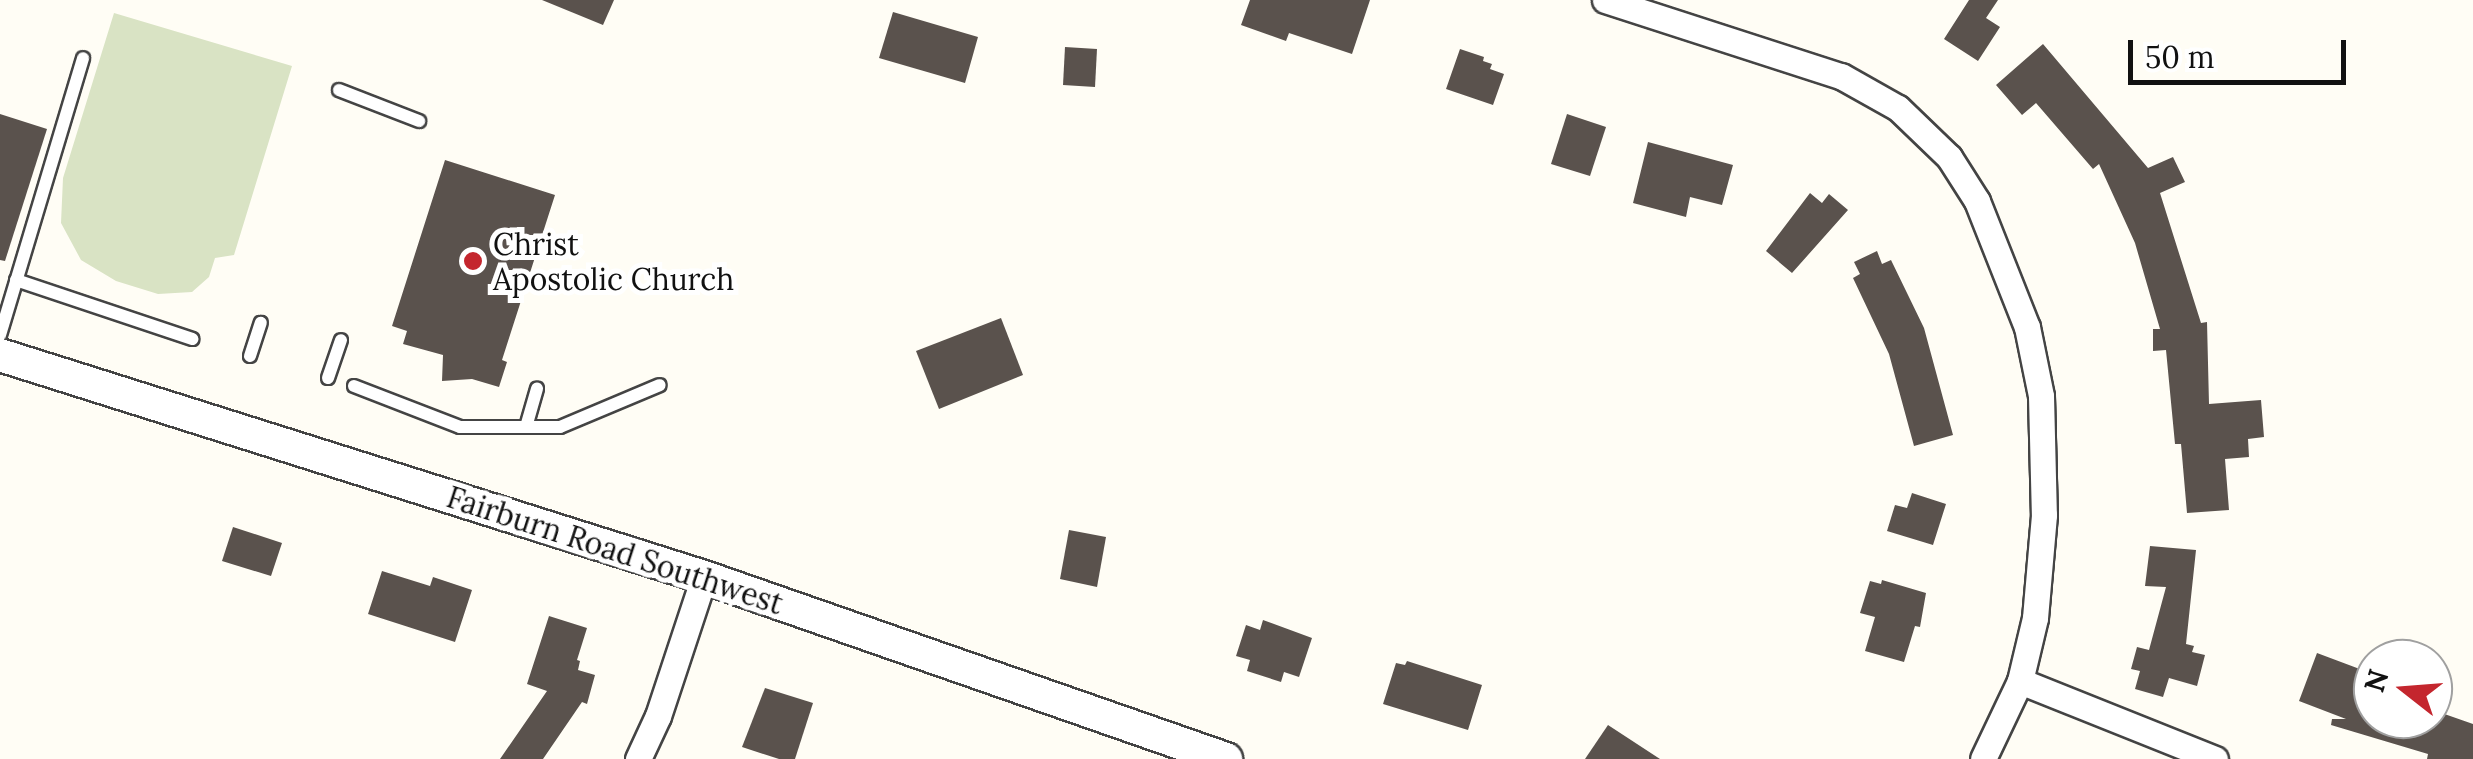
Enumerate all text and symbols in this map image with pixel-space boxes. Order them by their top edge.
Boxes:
scale bar [2133,20,2350,82]
text: 50 m [2145,38,2215,76]
place label: Christ Apostolic Church [493,226,734,296]
marker: Christ Apostolic Church [462,250,484,272]
street label: Fairburn Road Southwest [442,479,788,621]
north arrow [2353,639,2453,739]
text: N [2356,665,2397,696]

